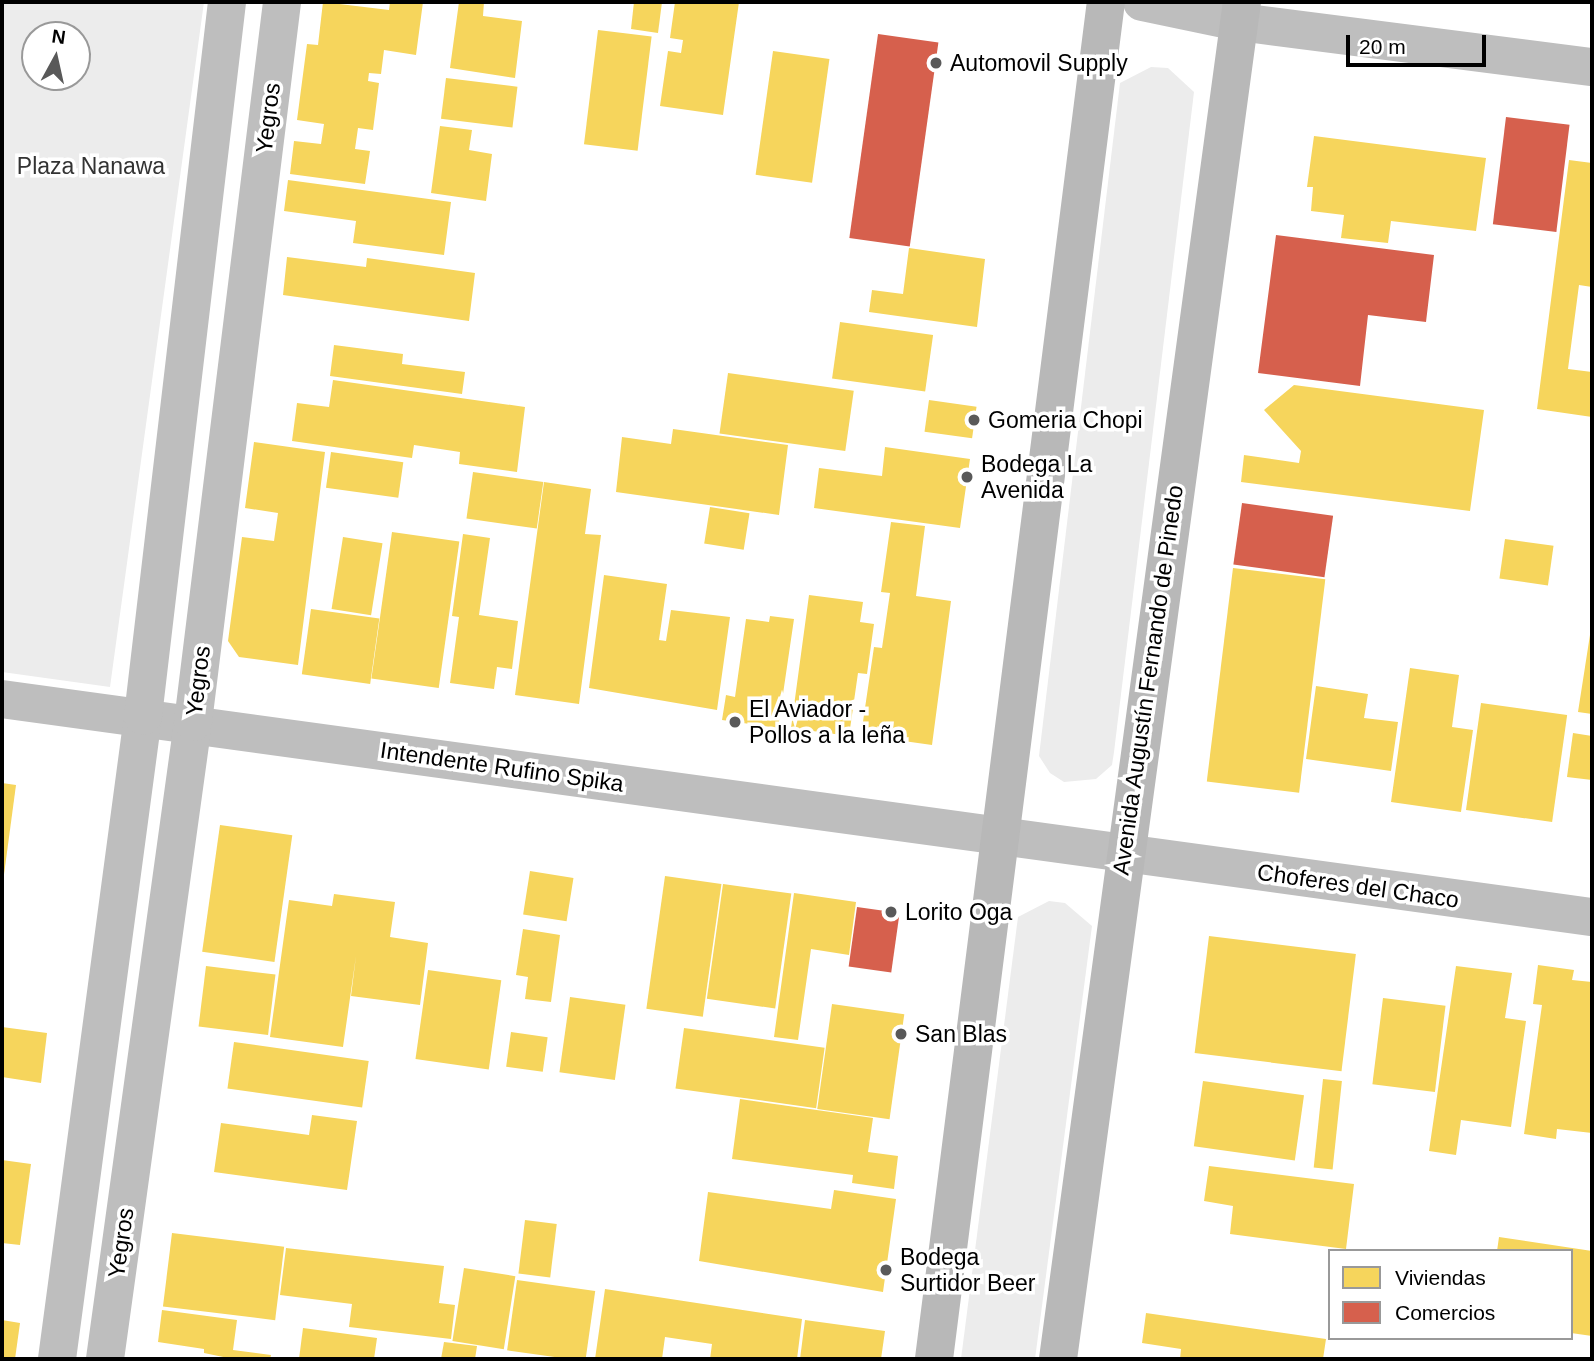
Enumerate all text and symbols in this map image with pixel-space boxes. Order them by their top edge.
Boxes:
north arrow [21,21,91,91]
scale bar [1349,21,1489,65]
text: N [50,25,67,48]
text: 20 m [1359,35,1406,58]
place label: Automovil Supply [950,49,1128,77]
marker: Automovil Supply [928,55,944,71]
street label: Yegros [250,81,286,155]
park label: Plaza Nanawa [17,152,165,180]
place label: Gomeria Chopi [988,406,1143,434]
marker: Gomeria Chopi [966,412,982,428]
place label: Bodega La Avenida [981,450,1092,504]
marker: Bodega La Avenida [959,469,975,485]
street label: Avenida Augustín Fernando de Pinedo [1107,483,1189,877]
street label: Yegros [180,644,216,718]
place label: El Aviador - Pollos a la leña [749,695,905,749]
marker: El Aviador - Pollos a la leña [727,714,743,730]
street label: Intendente Rufino Spika [379,736,625,798]
street label: Choferes del Chaco [1255,858,1461,914]
place label: Lorito Oga [905,898,1012,926]
marker: Lorito Oga [883,904,899,920]
place label: San Blas [915,1020,1007,1048]
marker: San Blas [893,1026,909,1042]
street label: Yegros [102,1206,140,1280]
place label: Bodega Surtidor Beer [900,1243,1036,1297]
legend [1328,1249,1573,1340]
marker: Bodega Surtidor Beer [878,1262,894,1278]
text: Viviendas [1395,1266,1486,1289]
text: Comercios [1395,1301,1495,1324]

